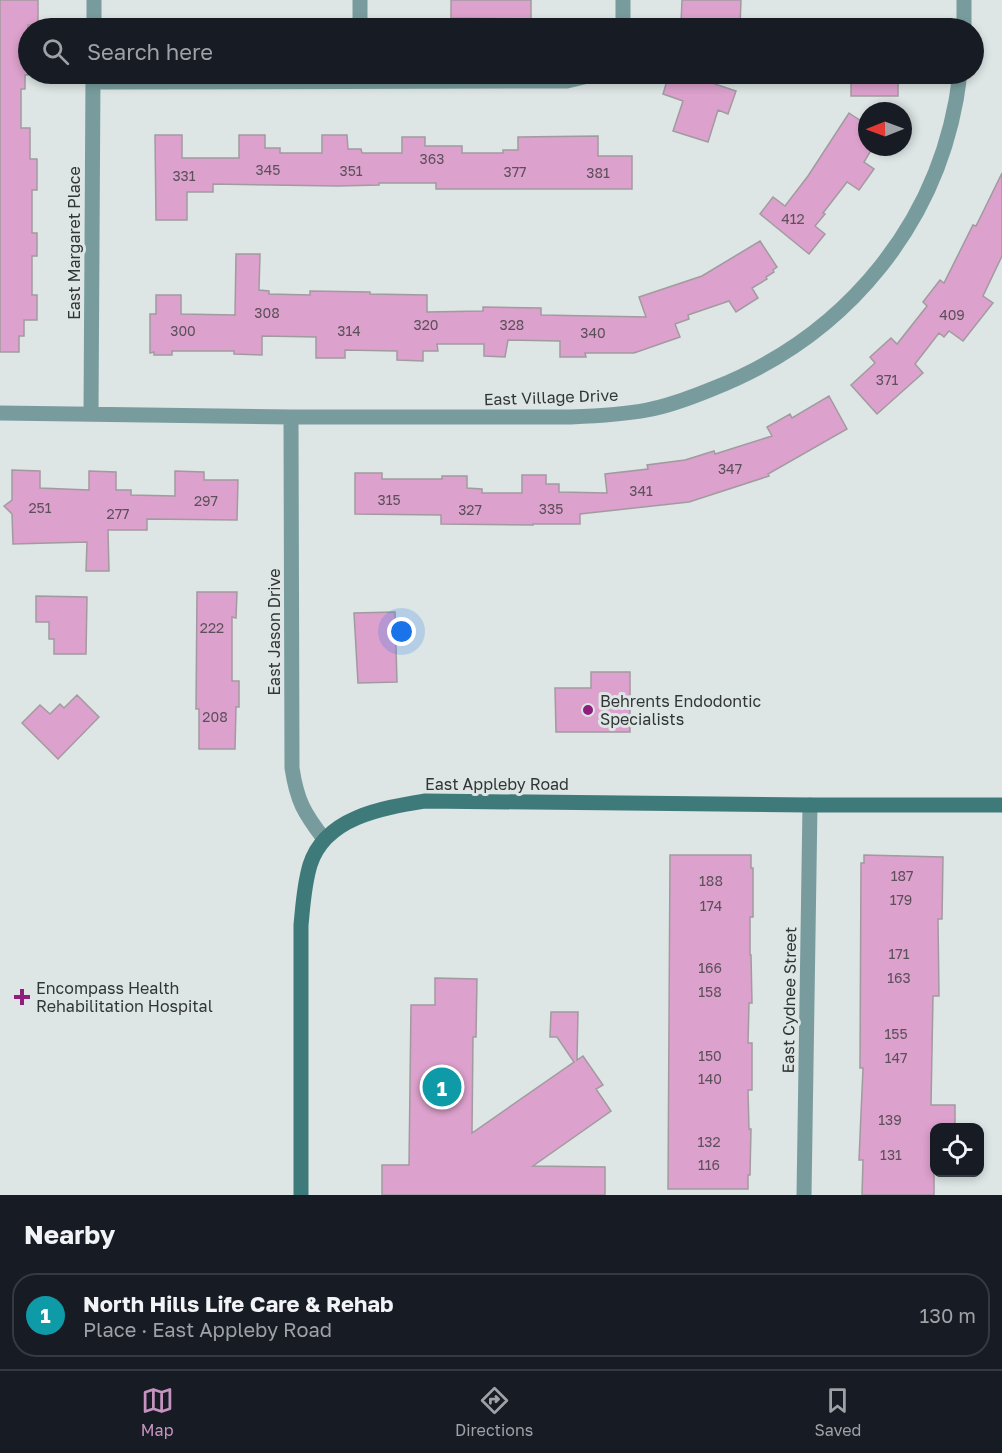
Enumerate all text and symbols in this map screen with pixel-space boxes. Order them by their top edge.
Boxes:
search box [18,18,984,84]
icon: search [39,35,72,68]
text: Search here [87,38,213,65]
north arrow [858,102,912,156]
house number: 363 [420,150,444,167]
house number: 345 [256,161,280,178]
house number: 351 [339,162,363,179]
house number: 377 [503,163,527,180]
house number: 381 [586,164,610,181]
street label: East Margaret Place [64,166,84,320]
house number: 331 [172,167,196,184]
house number: 412 [781,210,805,227]
house number: 308 [254,304,280,321]
house number: 409 [939,306,965,323]
house number: 320 [414,316,439,333]
house number: 328 [500,316,524,333]
house number: 300 [170,322,196,339]
house number: 314 [337,322,361,339]
house number: 340 [580,324,606,341]
house number: 371 [876,371,898,388]
street label: East Village Drive [483,385,619,409]
house number: 347 [718,460,742,477]
house number: 341 [629,482,653,499]
house number: 315 [377,491,401,508]
house number: 297 [194,492,218,509]
house number: 251 [28,499,52,516]
house number: 335 [539,500,563,517]
house number: 327 [458,501,482,518]
house number: 277 [107,505,129,522]
street label: East Jason Drive [264,568,284,696]
your location [387,617,416,646]
house number: 222 [200,619,224,636]
place label: Behrents Endodontic Specialists [600,691,762,729]
marker: Behrents Endodontic Specialists [581,703,595,717]
house number: 208 [202,708,228,725]
street label: East Appleby Road [425,774,569,794]
house number: 187 [891,867,913,884]
house number: 188 [699,872,723,889]
house number: 179 [890,891,912,908]
house number: 174 [700,897,722,914]
street label: East Cydnee Street [778,927,800,1073]
house number: 171 [889,945,910,962]
house number: 166 [698,959,722,976]
house number: 163 [887,969,911,986]
place label: Encompass Health Rehabilitation Hospital [36,978,213,1016]
house number: 158 [698,983,722,1000]
marker: Encompass Health Rehabilitation Hospital [13,988,31,1006]
house number: 155 [884,1025,908,1042]
house number: 150 [698,1047,722,1064]
house number: 147 [885,1049,907,1066]
pin: 1 [422,1064,462,1110]
house number: 140 [698,1070,722,1087]
house number: 139 [878,1111,902,1128]
map controls [930,1123,984,1177]
button: locate [930,1123,984,1177]
house number: 132 [697,1133,721,1150]
house number: 131 [880,1146,902,1163]
house number: 116 [698,1156,720,1173]
text: Nearby [24,1219,115,1250]
text: North Hills Life Care & Rehab [83,1290,394,1317]
text: 1 [40,1303,51,1327]
text: 130 m [920,1303,976,1327]
text: Place · East Appleby Road [83,1317,332,1341]
tab: Map [141,1384,174,1440]
tab: Directions [455,1384,533,1440]
tab: Saved [815,1384,861,1440]

